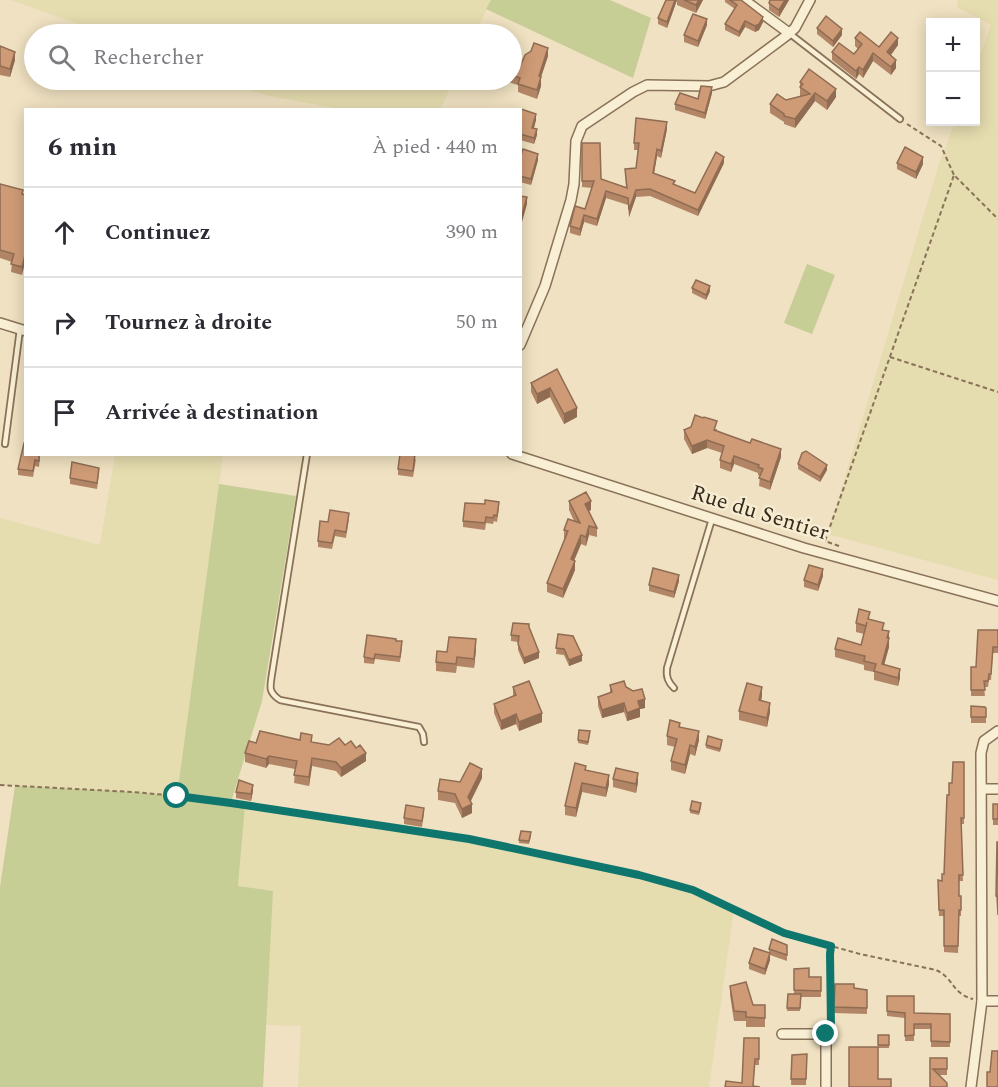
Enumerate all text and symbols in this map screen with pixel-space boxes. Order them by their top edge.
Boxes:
map controls [926,18,980,126]
button: + [926,18,980,72]
search box [24,24,522,90]
icon: search [45,41,78,74]
text: Rechercher [93,41,204,74]
button: − [926,72,980,126]
text: 6 min [48,127,117,167]
text: À pied · 440 m [372,132,498,162]
icon: ahead [48,216,81,249]
text: Continuez [105,216,211,249]
text: 390 m [446,217,498,247]
icon: right [48,306,81,339]
text: Tournez à droite [105,306,272,339]
text: 50 m [456,307,498,337]
icon: arrive [48,396,81,429]
text: Arrivée à destination [105,396,319,429]
street label: Rue du Sentier [687,476,833,550]
route start [163,782,189,808]
route end [812,1020,838,1046]

